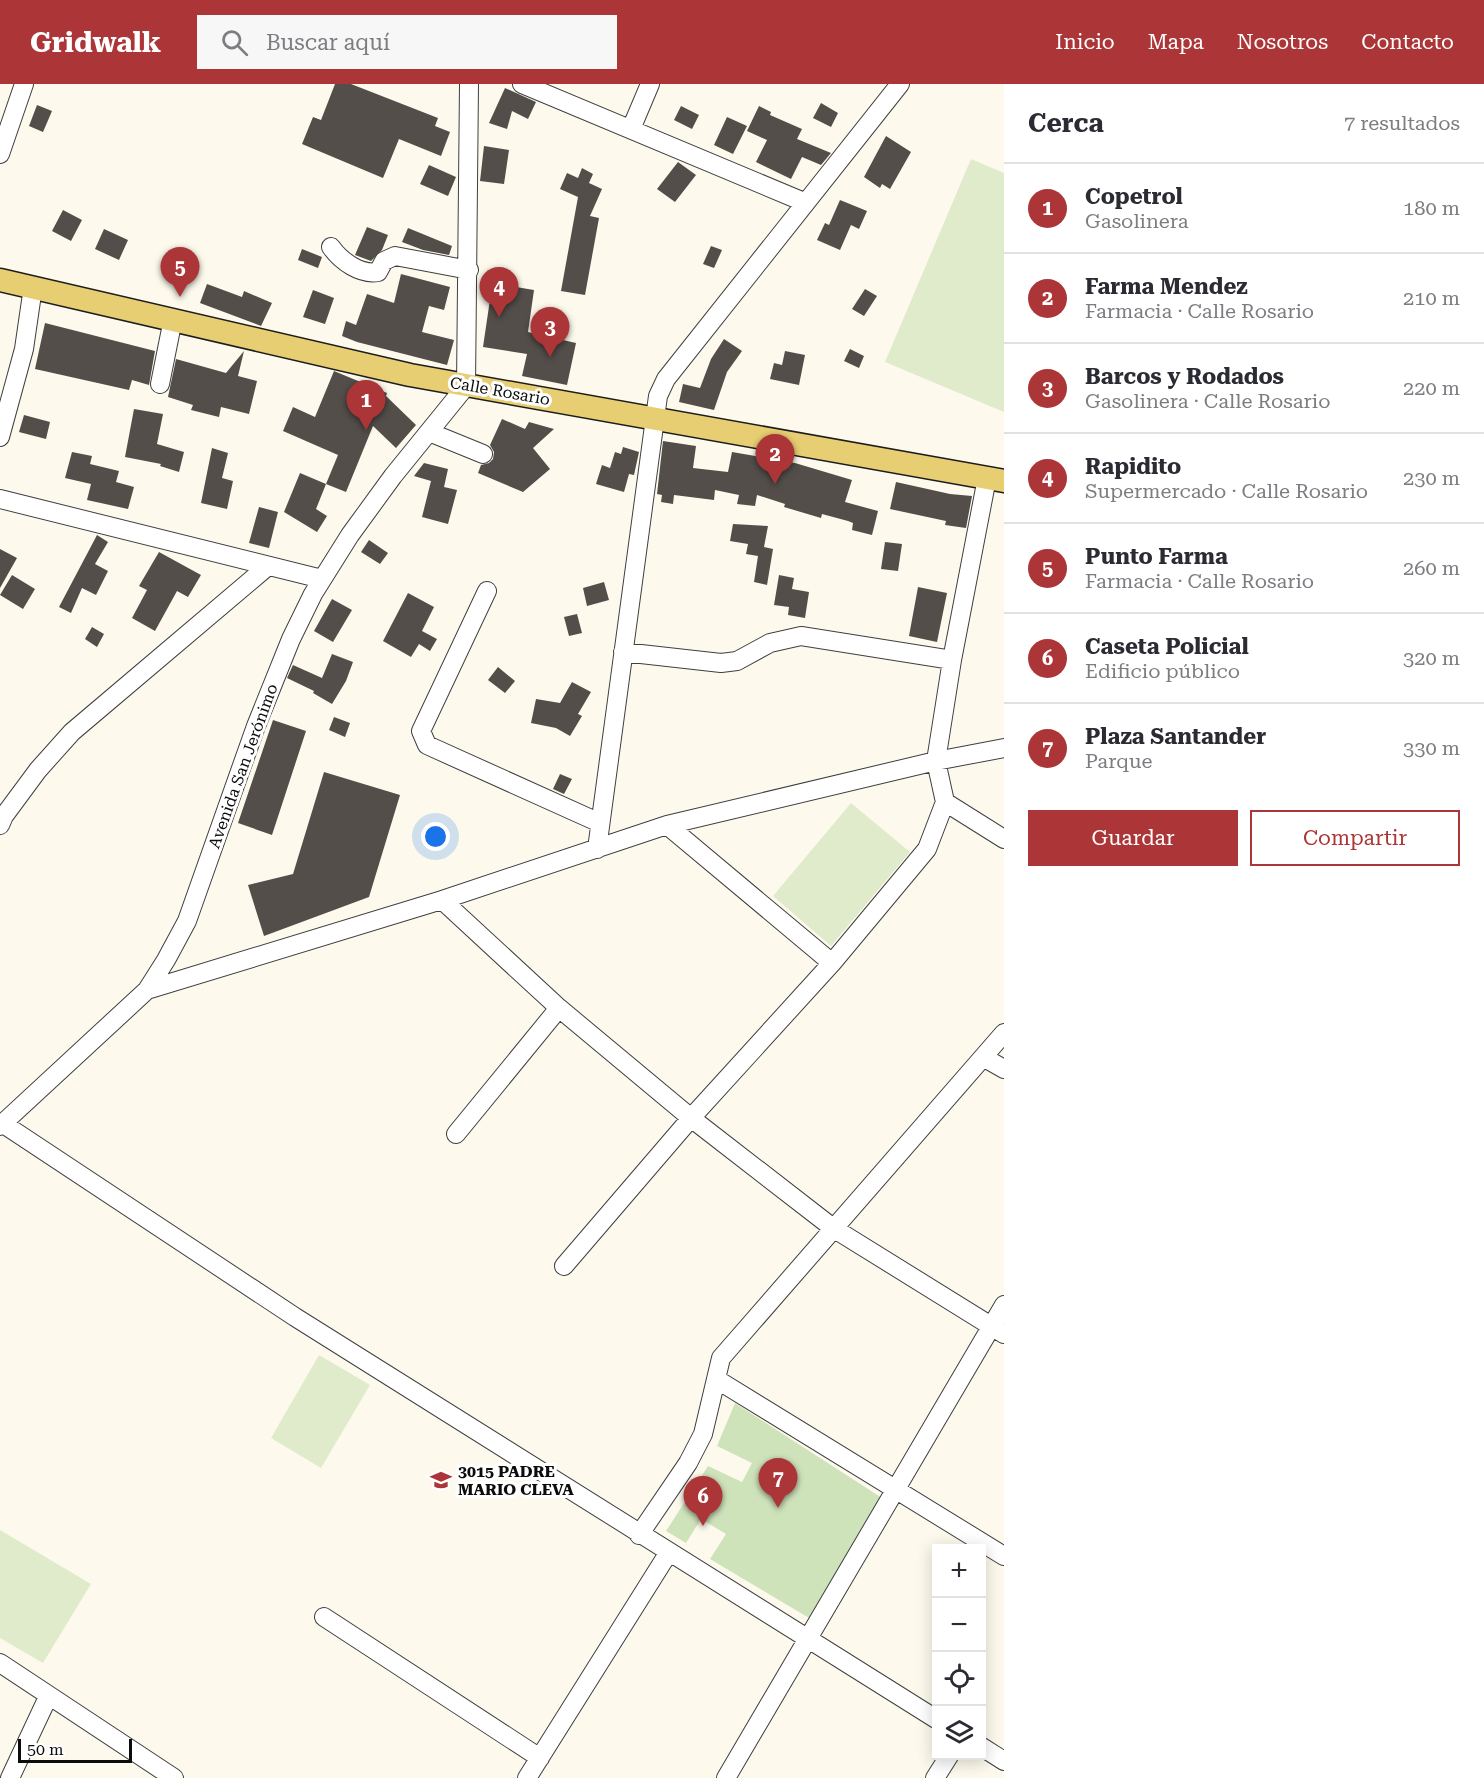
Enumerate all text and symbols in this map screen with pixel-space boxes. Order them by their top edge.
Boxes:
search box [197,15,617,69]
text: Gridwalk [30,26,161,59]
icon: search [218,26,251,59]
text: Buscar aquí [266,30,390,55]
text: Inicio [1055,30,1115,54]
text: Mapa [1148,30,1204,54]
text: Nosotros [1237,30,1328,54]
text: Contacto [1361,30,1454,54]
text: Cerca [1028,108,1104,138]
text: 7 resultados [1344,111,1460,135]
text: Copetrol [1085,184,1183,209]
text: 1 [1042,196,1053,220]
text: 180 m [1403,196,1460,220]
text: Gasolinera [1085,209,1189,233]
pin: 5 [160,248,200,297]
pin: 4 [480,268,518,317]
text: Farma Mendez [1085,274,1248,299]
text: 2 [1042,286,1053,310]
text: 210 m [1403,286,1460,310]
text: Farmacia · Calle Rosario [1085,299,1314,323]
pin: 3 [530,308,570,357]
text: Barcos y Rodados [1085,364,1284,389]
street label: Calle Rosario [448,373,552,409]
text: 3 [1042,376,1053,400]
text: 220 m [1403,376,1460,400]
pin: 1 [346,380,386,430]
text: Gasolinera · Calle Rosario [1085,389,1330,413]
pin: 2 [756,434,794,484]
text: Rapidito [1085,454,1181,479]
text: 4 [1042,466,1053,490]
text: 230 m [1403,466,1460,490]
text: Supermercado · Calle Rosario [1085,479,1368,503]
text: Punto Farma [1085,544,1228,569]
text: 5 [1042,556,1053,580]
text: 260 m [1403,556,1460,580]
text: Farmacia · Calle Rosario [1085,569,1314,593]
text: Caseta Policial [1085,634,1249,659]
text: 6 [1042,646,1053,670]
text: 320 m [1403,646,1460,670]
text: Edificio público [1085,659,1240,683]
street label: Avenida San Jerónimo [204,681,282,851]
text: Plaza Santander [1085,724,1266,749]
text: 7 [1042,736,1053,760]
text: 330 m [1403,736,1460,760]
text: Parque [1085,749,1152,773]
button: Guardar [1028,810,1238,866]
button: Compartir [1250,810,1460,866]
your location [421,822,450,851]
pin: 7 [758,1458,798,1508]
place label: 3015 PADRE MARIO CLEVA [458,1462,574,1499]
school or university icon: 3015 PADRE MARIO CLEVA [429,1468,453,1492]
pin: 6 [684,1476,722,1526]
map controls [932,1544,986,1760]
button: + [932,1544,986,1598]
button: − [932,1598,986,1652]
button: locate [932,1652,986,1706]
button: layers [932,1706,986,1760]
scale bar [18,1736,132,1764]
text: 50 m [27,1740,64,1759]

